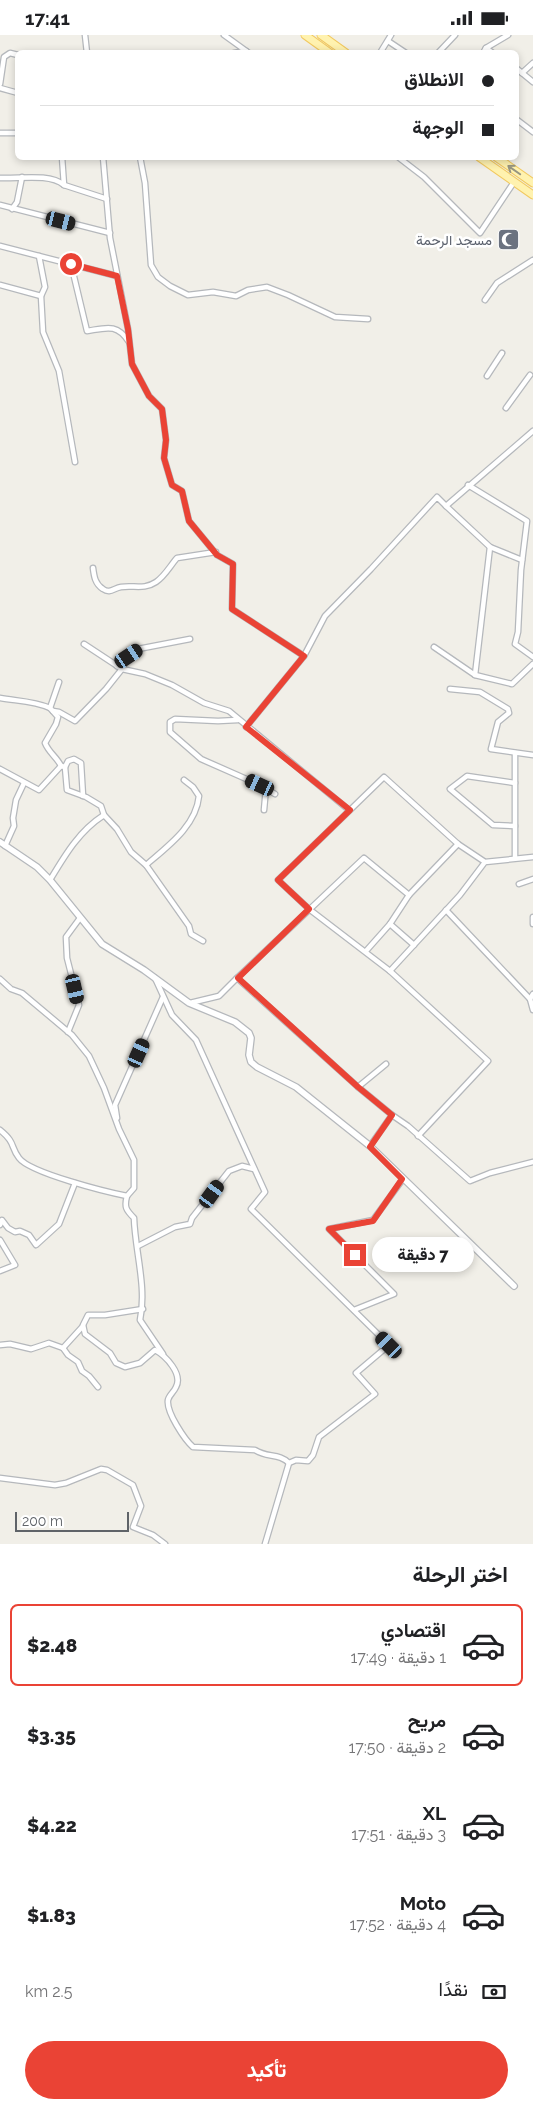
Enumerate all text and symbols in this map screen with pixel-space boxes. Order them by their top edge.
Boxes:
text: 17:41 [25,7,70,29]
text: الانطلاق [404,68,464,90]
text: الوجهة [412,116,464,138]
one-way arrow [507,165,521,175]
car [44,210,77,232]
mosque icon: مسجد الرحمة [496,228,520,252]
place label: مسجد الرحمة [416,232,492,249]
route start [60,253,82,275]
car [112,641,145,671]
car [243,772,276,798]
car [64,973,85,1005]
car [126,1036,151,1070]
car [197,1177,226,1211]
callout: 7 دقيقة [372,1237,475,1273]
route end [344,1244,366,1266]
text: 7 دقيقة [398,1245,448,1264]
car [373,1329,404,1361]
scale bar [15,1509,129,1532]
text: 200 m [22,1513,63,1529]
text: اختر الرحلة [412,1561,508,1587]
text: اقتصادي [381,1619,446,1641]
icon: car [461,1623,506,1668]
text: $2.48 [27,1634,77,1656]
text: 1 دقيقة · 17:49 [350,1648,446,1667]
text: مريح [408,1709,446,1731]
icon: car [461,1713,506,1758]
text: $3.35 [27,1724,76,1746]
text: 2 دقيقة · 17:50 [349,1738,446,1757]
text: XL [423,1802,446,1824]
icon: car [461,1803,506,1848]
text: $4.22 [27,1814,77,1836]
text: 3 دقيقة · 17:51 [351,1825,446,1844]
text: Moto [400,1892,446,1914]
icon: car [461,1893,506,1938]
text: $1.83 [27,1904,76,1926]
text: 4 دقيقة · 17:52 [350,1915,446,1934]
text: نقدًا [439,1978,468,2000]
icon: cash [480,1978,508,2006]
text: 2.5 km [25,1982,72,2001]
button: تأكيد [25,2041,508,2099]

